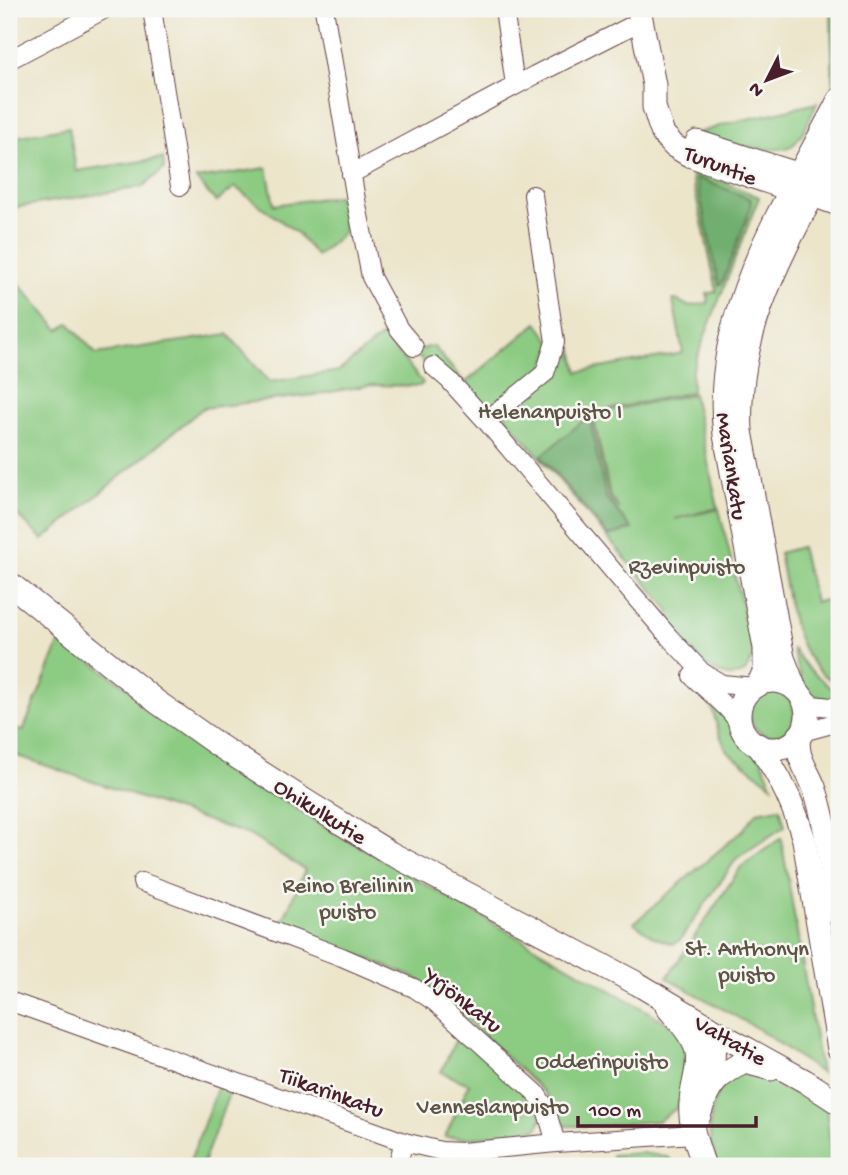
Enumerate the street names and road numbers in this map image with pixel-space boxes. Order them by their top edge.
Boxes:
street label: Turuntie [678,140,761,194]
street label: Mariankatu [708,411,751,523]
street label: Ohikulkutie [268,774,372,853]
street label: Yrjönkatu [416,962,506,1041]
street label: Valtatie [687,1010,771,1074]
street label: Tiikarinkatu [273,1062,387,1126]

